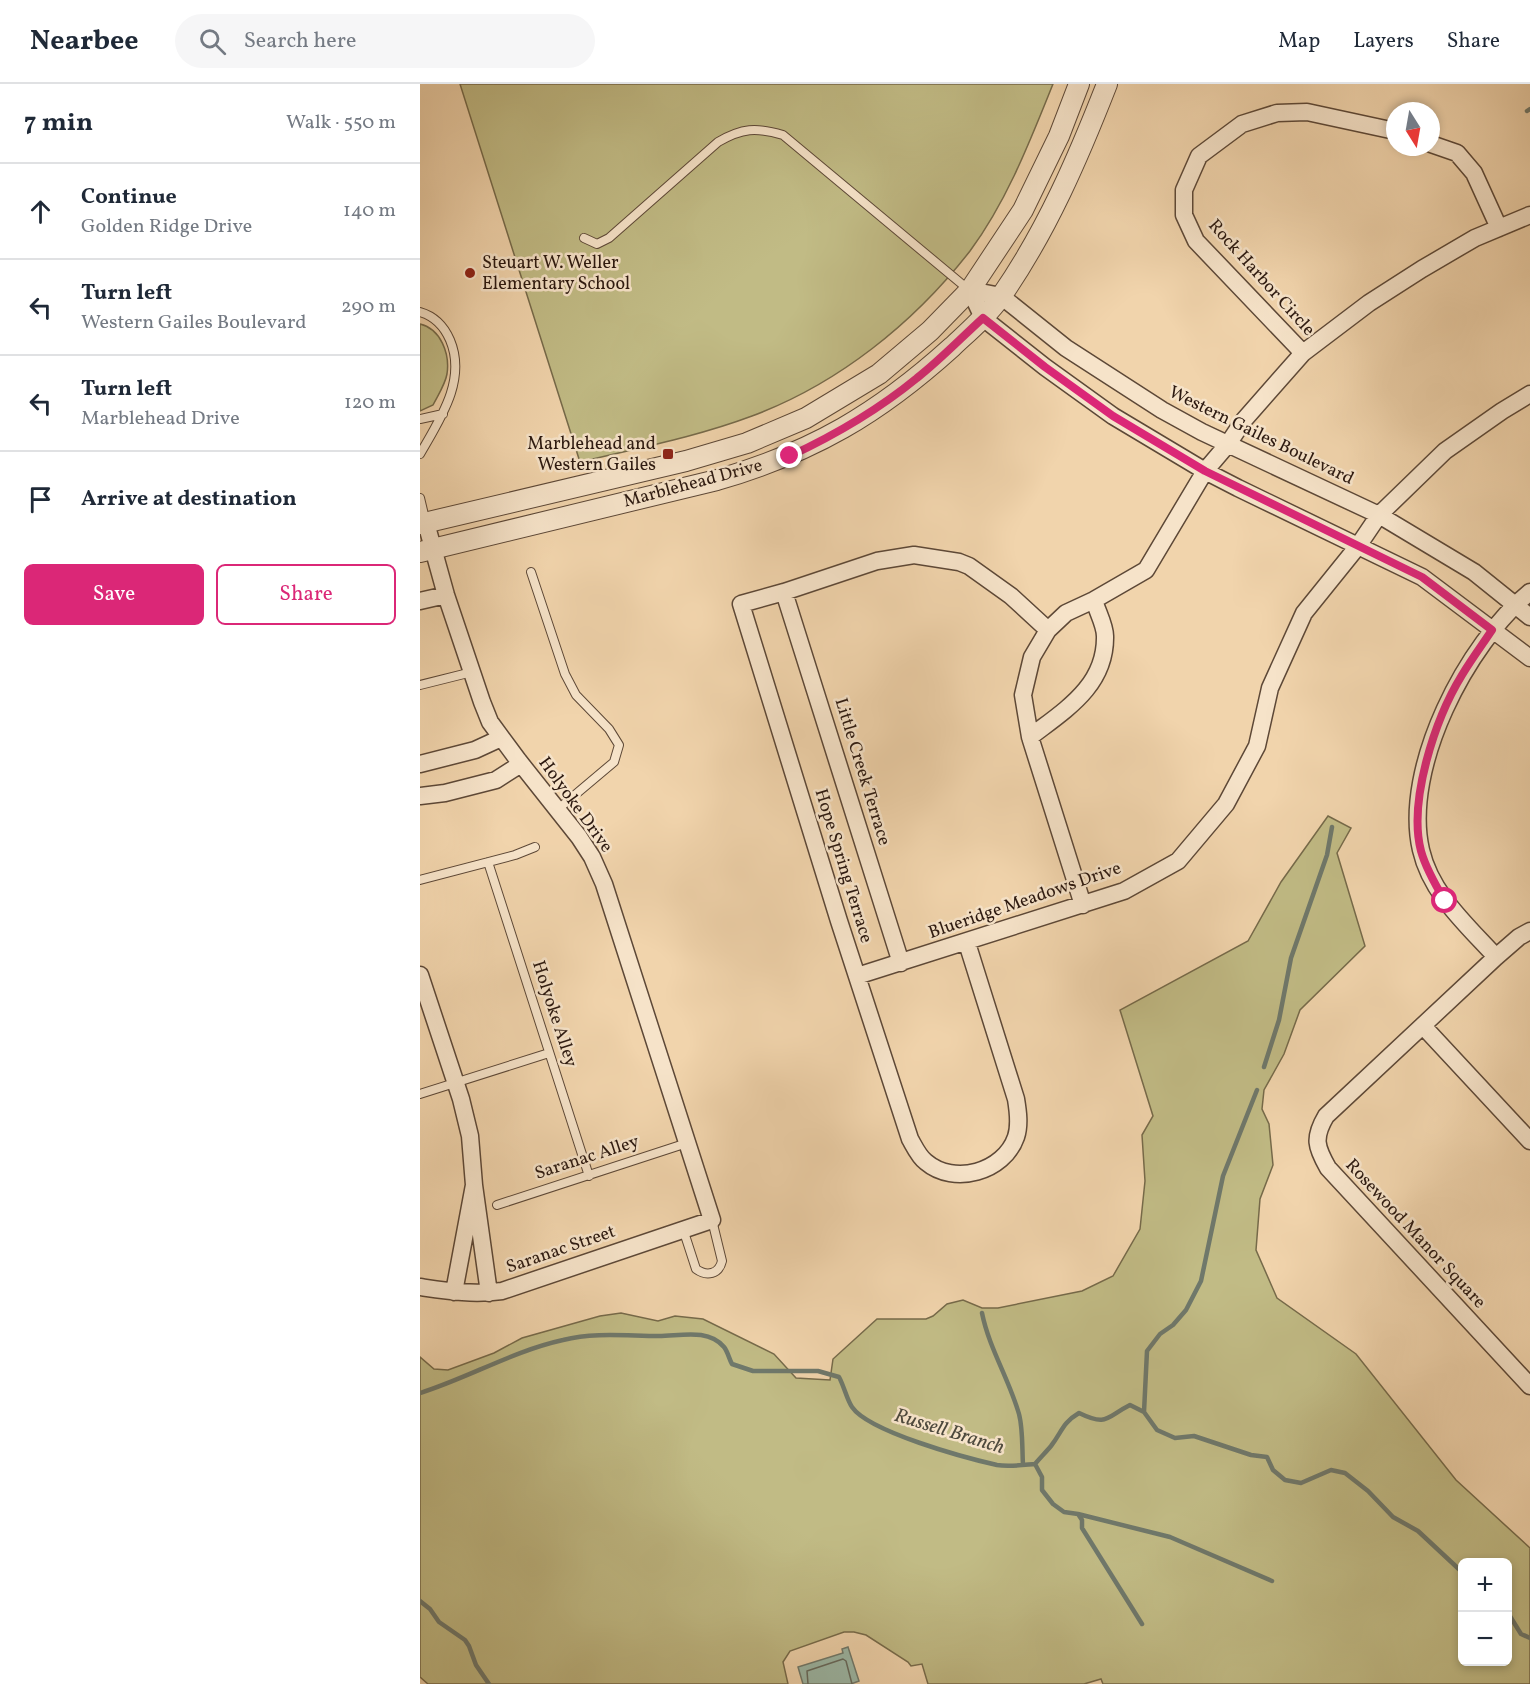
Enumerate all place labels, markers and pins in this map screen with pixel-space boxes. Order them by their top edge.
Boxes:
place label: Steuart W. Weller Elementary School [482,251,630,297]
marker: Steuart W. Weller Elementary School [463,266,477,280]
place label: Marblehead and Western Gailes [527,432,656,478]
marker: Marblehead and Western Gailes [661,447,675,461]

